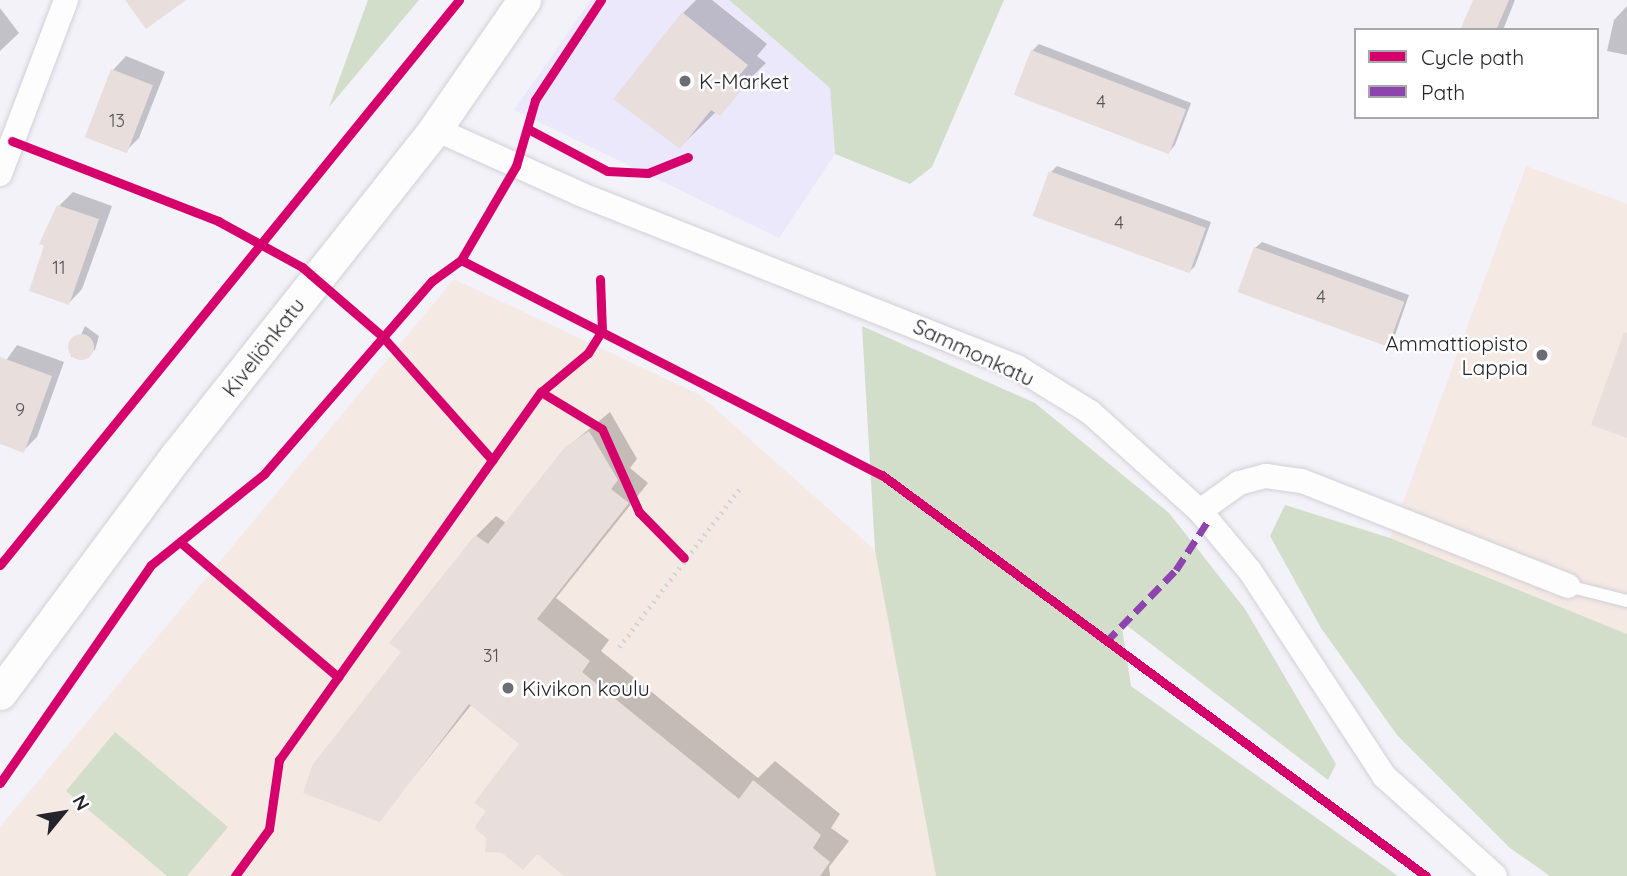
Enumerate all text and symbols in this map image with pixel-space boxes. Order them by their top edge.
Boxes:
legend [1354,28,1599,119]
text: Cycle path [1421,44,1524,70]
place label: K-Market [699,68,789,94]
marker: K-Market [677,73,693,89]
text: Path [1421,79,1465,105]
house number: 4 [1096,91,1106,113]
house number: 13 [109,110,125,132]
house number: 4 [1114,212,1124,234]
house number: 11 [52,257,66,279]
house number: 4 [1316,286,1326,308]
street label: Kiveliönkatu [217,293,309,401]
street label: Sammonkatu [909,313,1039,391]
place label: Ammattiopisto Lappia [1385,330,1528,380]
marker: Ammattiopisto Lappia [1534,347,1550,363]
house number: 9 [15,399,25,421]
house number: 31 [483,645,499,667]
place label: Kivikon koulu [522,675,650,701]
marker: Kivikon koulu [500,680,516,696]
north arrow [28,778,98,848]
text: N [67,790,95,815]

